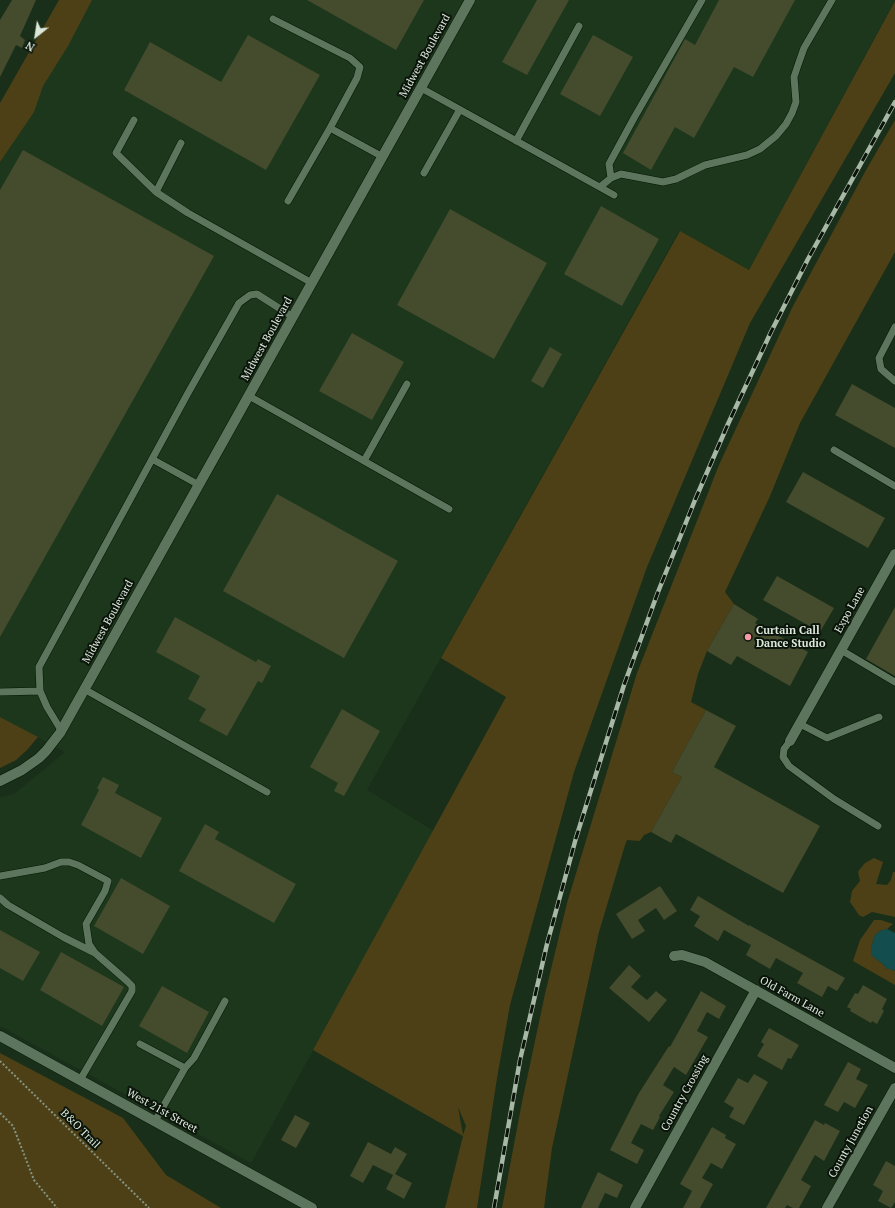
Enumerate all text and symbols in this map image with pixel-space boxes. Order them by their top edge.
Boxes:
street label: Midwest Boulevard [397,12,453,100]
north arrow [16,16,56,56]
text: N [23,38,37,55]
street label: Midwest Boulevard [239,295,295,383]
street label: Midwest Boulevard [80,578,136,666]
street label: Expo Lane [832,585,868,635]
place label: Curtain Call Dance Studio [756,624,825,650]
marker: Curtain Call Dance Studio [743,632,753,642]
street label: Old Farm Lane [757,974,827,1020]
street label: Country Crossing [659,1053,711,1133]
street label: West 21st Street [124,1086,200,1136]
street label: County Junction [826,1104,876,1180]
street label: B&O Trail [58,1107,102,1151]

